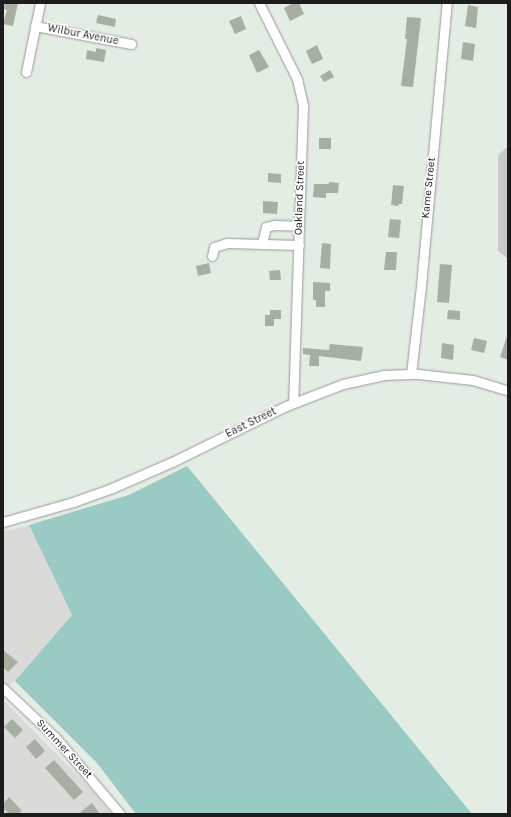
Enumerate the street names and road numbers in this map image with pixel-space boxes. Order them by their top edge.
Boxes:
street label: Wilbur Avenue [46,22,120,48]
street label: Kame Street [419,157,439,219]
street label: Oakland Street [292,161,308,235]
street label: East Street [223,405,279,441]
street label: Summer Street [33,717,95,781]

